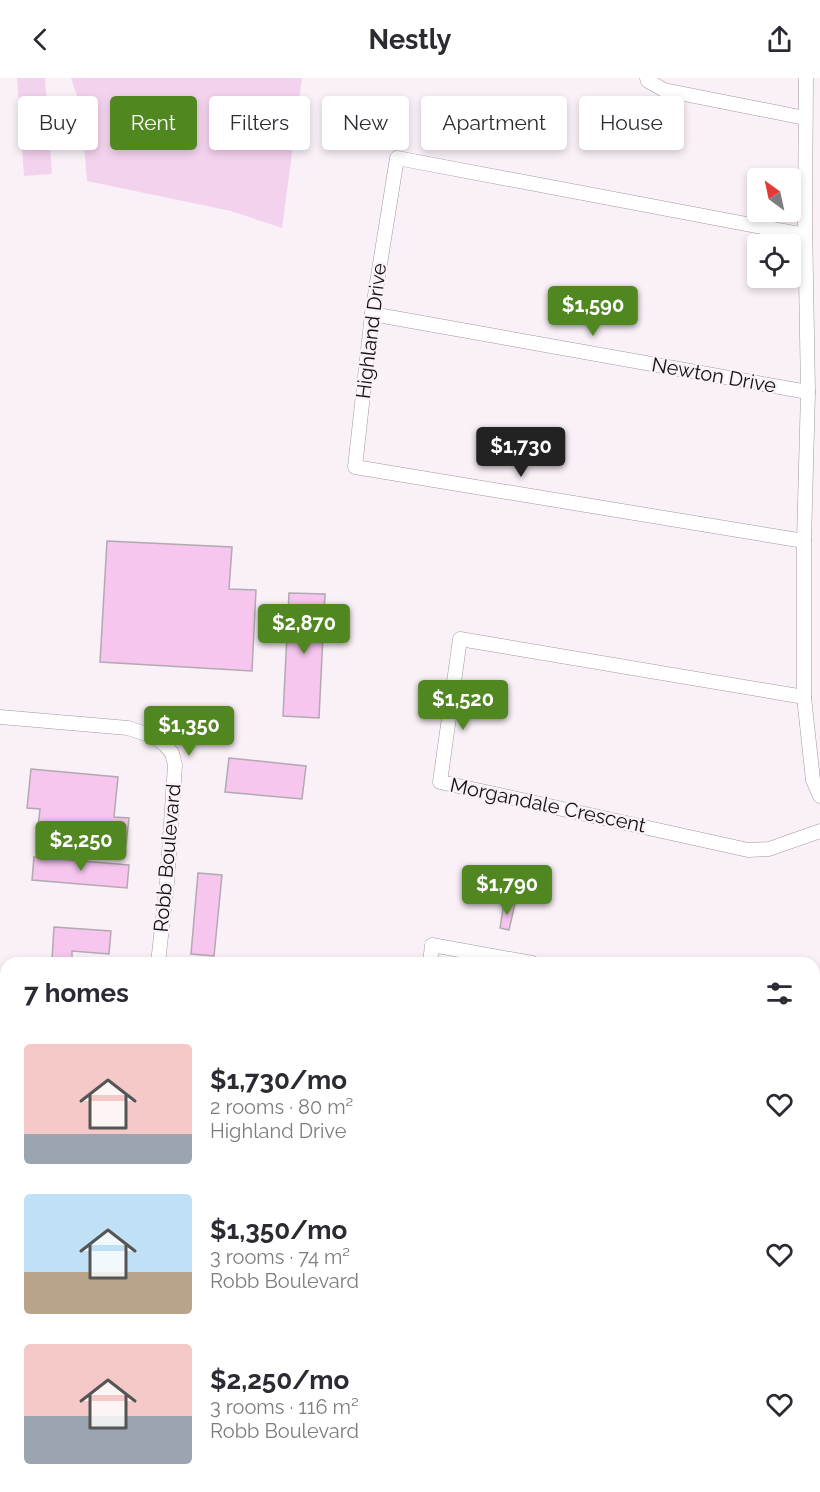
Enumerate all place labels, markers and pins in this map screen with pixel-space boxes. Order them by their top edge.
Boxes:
pin: $1,590 [544,286,642,337]
pin: $1,730 [472,427,570,478]
pin: $2,870 [255,604,353,655]
pin: $1,520 [414,680,512,731]
pin: $1,350 [140,706,238,757]
pin: $2,250 [32,821,130,872]
pin: $1,790 [458,865,556,916]

